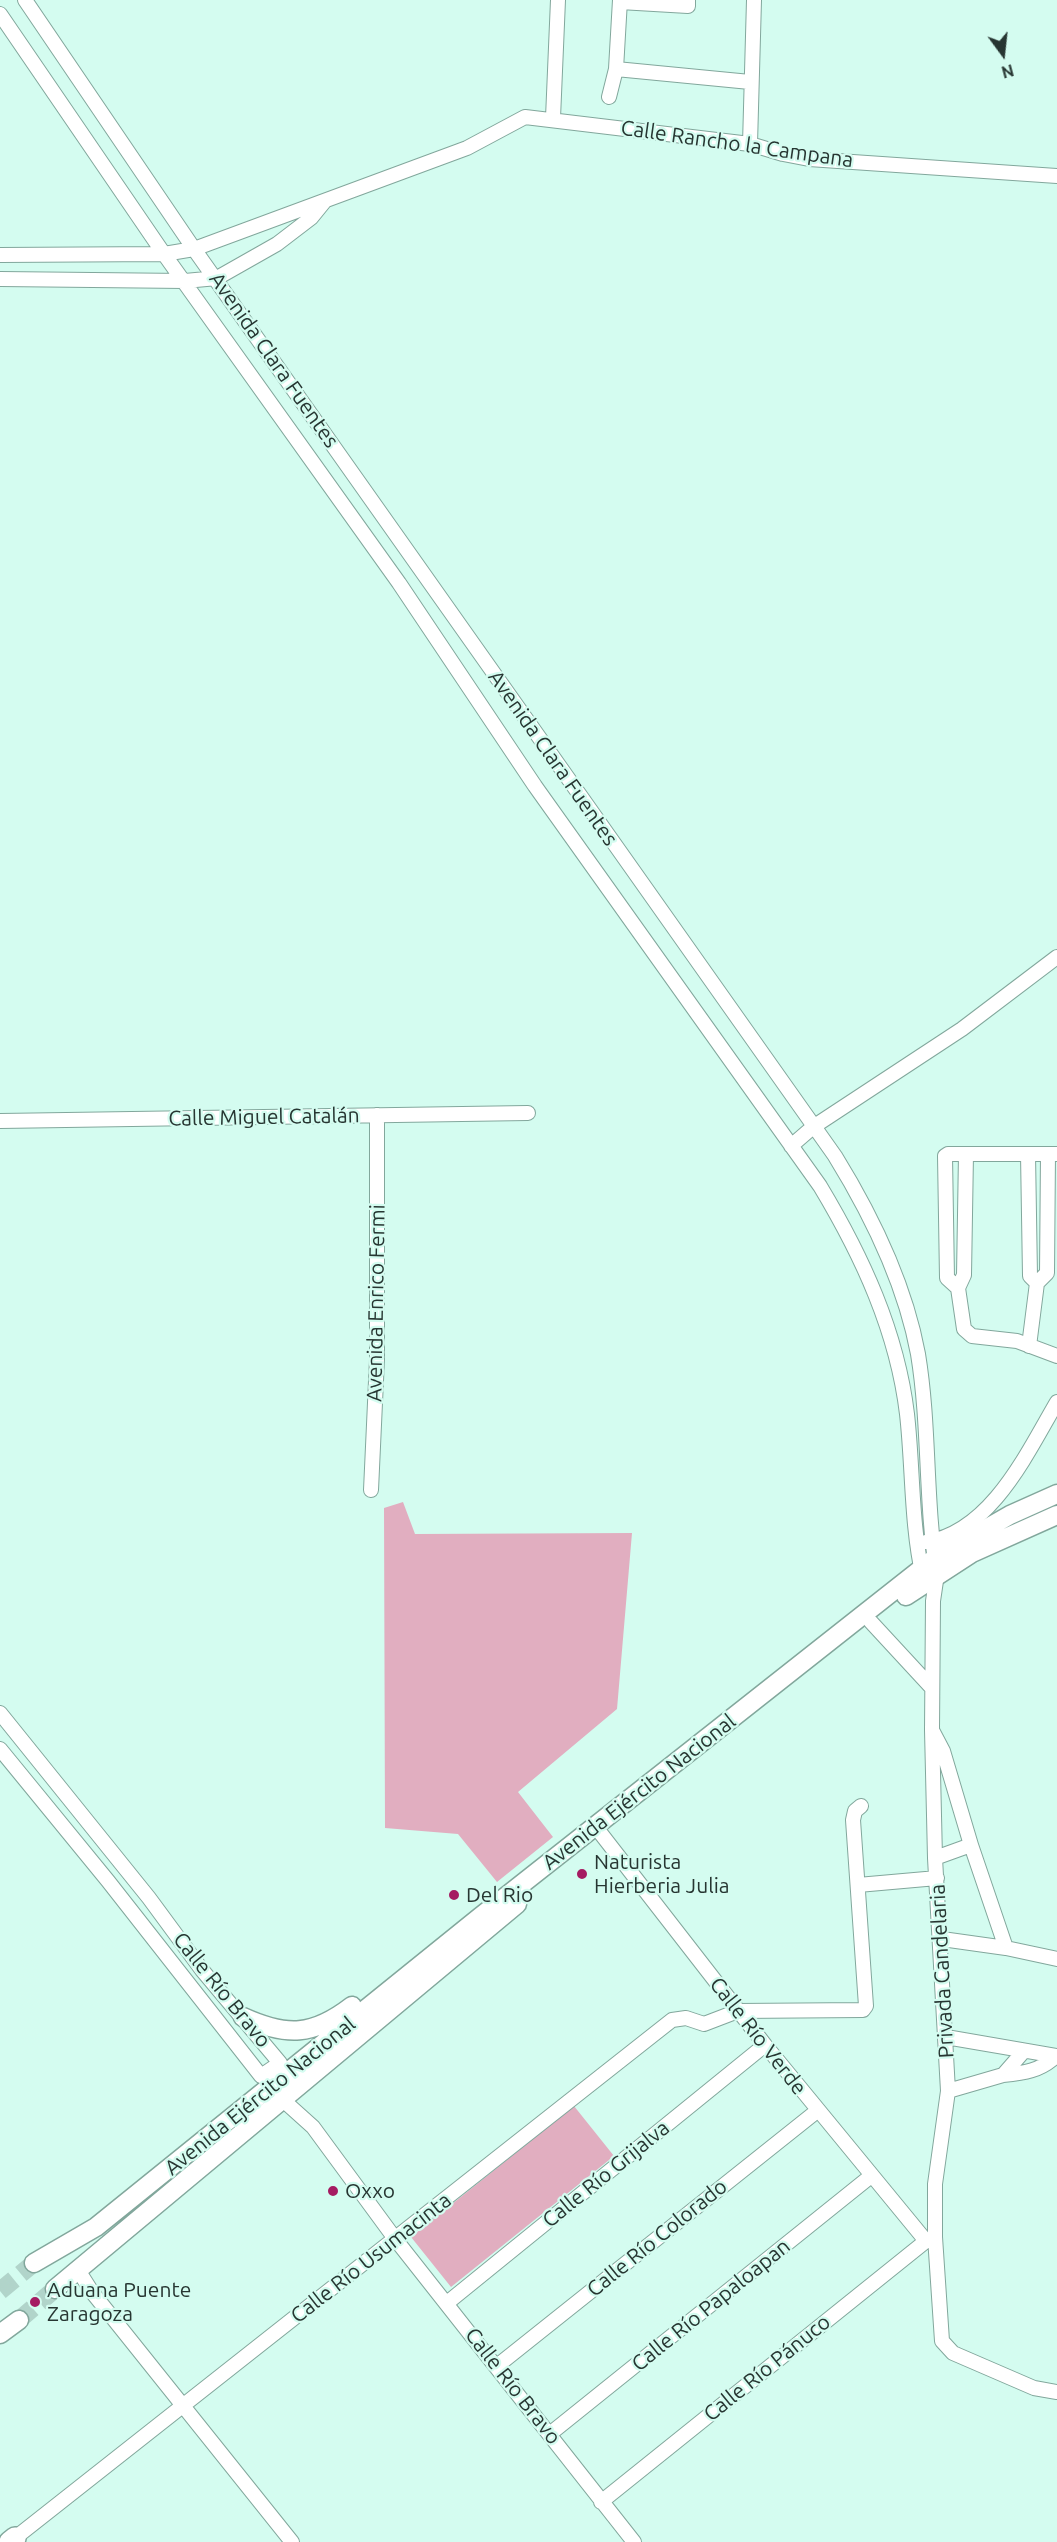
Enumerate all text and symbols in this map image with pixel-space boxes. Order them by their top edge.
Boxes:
north arrow [973,24,1033,84]
text: N [1000,61,1016,82]
street label: Calle Rancho la Campana [619,115,855,173]
street label: Avenida Clara Fuentes [204,268,344,452]
street label: Avenida Clara Fuentes [483,666,623,850]
street label: Calle Miguel Catalán [168,1103,360,1131]
street label: Avenida Enrico Fermi [362,1204,390,1402]
street label: Avenida Ejército Nacional [537,1709,741,1875]
place label: Naturista Hierberia Julia [594,1849,730,1899]
marker: Naturista Hierberia Julia [575,1867,589,1881]
place label: Del Rio [466,1882,533,1908]
street label: Privada Candelaria [925,1883,959,2059]
marker: Del Rio [447,1888,461,1902]
street label: Calle Río Bravo [168,1927,276,2053]
street label: Calle Río Verde [704,1972,812,2100]
street label: Avenida Ejército Nacional [160,2011,360,2181]
street label: Calle Río Grijalva [538,2115,674,2233]
street label: Calle Río Colorado [582,2174,732,2302]
place label: Oxxo [345,2178,395,2204]
marker: Oxxo [326,2184,340,2198]
street label: Calle Río Usumacinta [286,2188,456,2328]
street label: Calle Río Papaloapan [627,2233,795,2377]
place label: Aduana Puente Zaragoza [47,2277,191,2327]
marker: Aduana Puente Zaragoza [28,2295,42,2309]
street label: Calle Río Pánuco [699,2309,835,2427]
street label: Calle Río Bravo [460,2323,566,2449]

